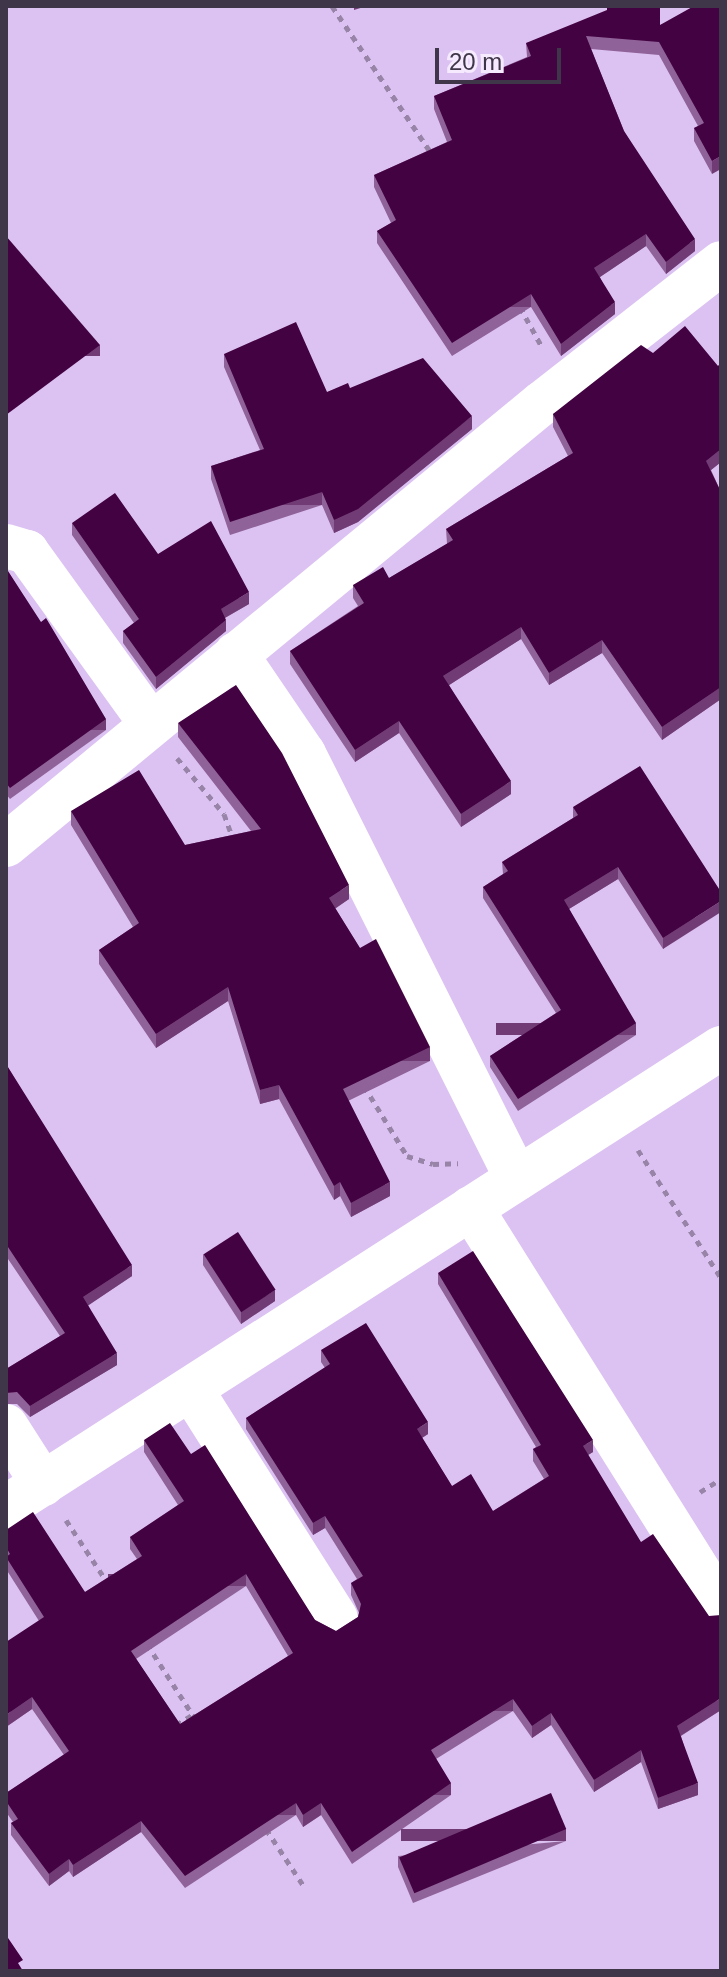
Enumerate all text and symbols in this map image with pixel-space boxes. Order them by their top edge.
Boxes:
scale bar [439,32,565,82]
text: 20 m [449,48,502,75]

